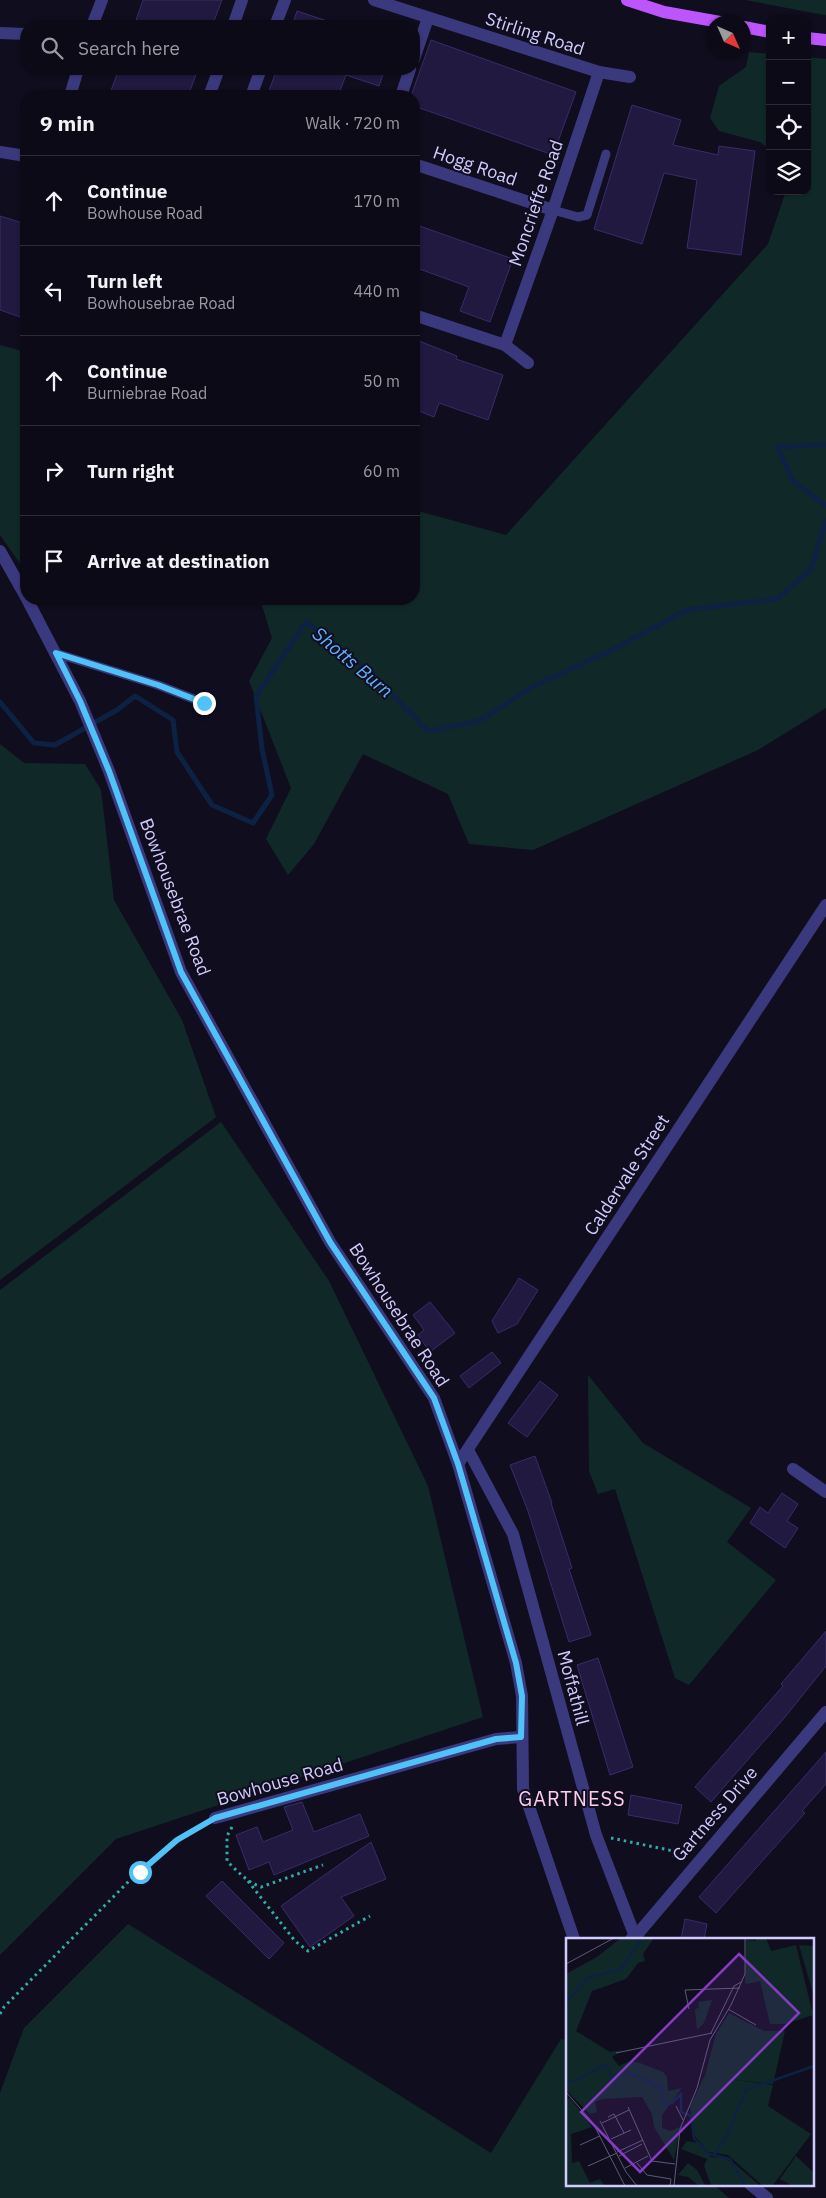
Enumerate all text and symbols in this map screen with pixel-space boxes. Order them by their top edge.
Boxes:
street label: Stirling Road [483,7,588,60]
north arrow [706,15,751,60]
map controls [766,15,811,195]
button: + [766,15,811,60]
search box [20,20,420,75]
icon: search [38,34,66,62]
text: Search here [78,36,180,60]
button: − [766,60,811,105]
button: locate [766,105,811,150]
text: 9 min [40,109,95,137]
text: Walk · 720 m [305,113,400,133]
street label: Moncrieffe Road [503,137,568,269]
street label: Hogg Road [430,140,520,191]
button: layers [766,150,811,195]
text: Continue [87,179,167,203]
icon: ahead [40,187,68,215]
text: 170 m [353,191,400,211]
text: Bowhouse Road [87,203,203,223]
text: Turn left [87,269,163,293]
icon: left [40,277,68,305]
text: 440 m [353,281,400,301]
text: Bowhousebrae Road [87,293,235,313]
text: Continue [87,359,167,383]
icon: ahead [40,367,68,395]
text: 50 m [363,371,400,391]
text: Burniebrae Road [87,383,207,403]
icon: right [40,457,68,485]
text: Turn right [87,459,174,483]
text: 60 m [363,461,400,481]
icon: arrive [40,547,68,575]
text: Arrive at destination [87,549,270,573]
water label: Shotts Burn [308,621,398,703]
route end [193,692,216,715]
street label: Bowhousebrae Road [135,815,216,979]
street label: Caldervale Street [579,1110,674,1239]
street label: Bowhousebrae Road [344,1239,454,1391]
street label: Moffathill [552,1648,595,1728]
street label: Bowhouse Road [214,1752,346,1811]
street label: Gartness Drive [667,1761,762,1866]
district label: GARTNESS [518,1785,626,1812]
route start [129,1861,152,1884]
inset map [566,1938,814,2186]

